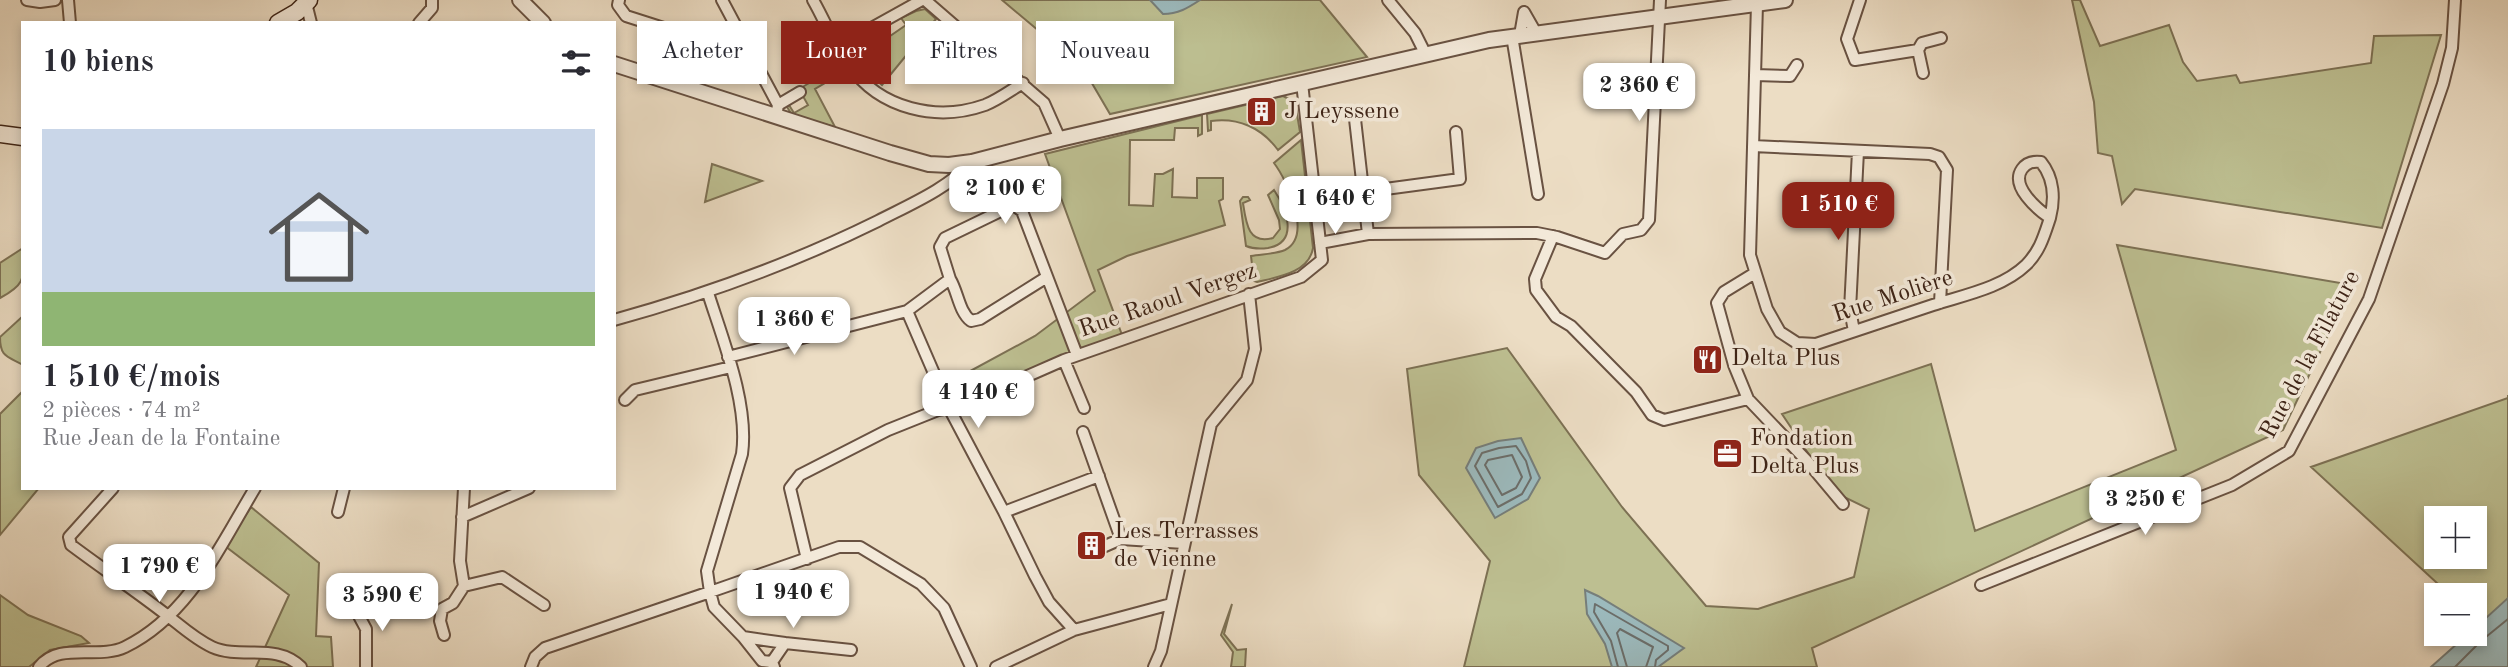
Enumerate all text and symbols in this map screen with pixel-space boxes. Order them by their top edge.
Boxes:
chip: Acheter [637,21,767,84]
chip: Louer [781,21,891,84]
chip: Filtres [905,21,1022,84]
chip: Nouveau [1036,21,1174,84]
icon: filters [557,44,595,82]
text: 10 biens [42,48,154,78]
pin: 2 360 € [1574,64,1704,123]
text: 2 360 € [1599,74,1679,97]
building icon: J Leyssene [1244,95,1278,129]
place label: J Leyssene [1284,100,1399,124]
pin: 2 100 € [940,166,1070,226]
icon: home [256,174,382,300]
pin: 1 640 € [1270,176,1400,236]
text: 2 100 € [965,177,1045,200]
pin: 1 510 € [1773,182,1903,242]
text: 1 640 € [1295,187,1375,210]
text: 1 510 € [1798,193,1878,216]
street label: Rue Raoul Vergez [1076,259,1260,343]
street label: Rue Molière [1830,266,1956,328]
street label: Rue de la Filature [2257,267,2365,443]
pin: 1 360 € [729,298,859,357]
text: 1 360 € [754,308,834,331]
restaurant icon: Delta Plus [1691,342,1725,376]
place label: Delta Plus [1731,347,1840,371]
text: 1 510 €/mois [42,363,220,393]
pin: 4 140 € [913,370,1043,430]
text: 4 140 € [938,381,1018,404]
text: 2 pièces · 74 m² [42,399,201,422]
text: Rue Jean de la Fontaine [42,427,280,450]
place label: Fondation Delta Plus [1750,427,1859,479]
office icon: Fondation Delta Plus [1710,436,1744,470]
pin: 3 250 € [2080,477,2210,537]
text: 3 250 € [2105,488,2185,511]
map controls [2424,506,2487,646]
button: + [2424,506,2487,569]
place label: Les Terrasses de Vienne [1114,520,1259,572]
building icon: Les Terrasses de Vienne [1074,529,1108,563]
pin: 1 790 € [94,544,224,604]
text: 1 790 € [119,555,199,578]
pin: 1 940 € [728,570,858,630]
pin: 3 590 € [317,574,447,633]
text: 1 940 € [753,581,833,604]
button: − [2424,583,2487,646]
text: 3 590 € [342,584,422,607]

